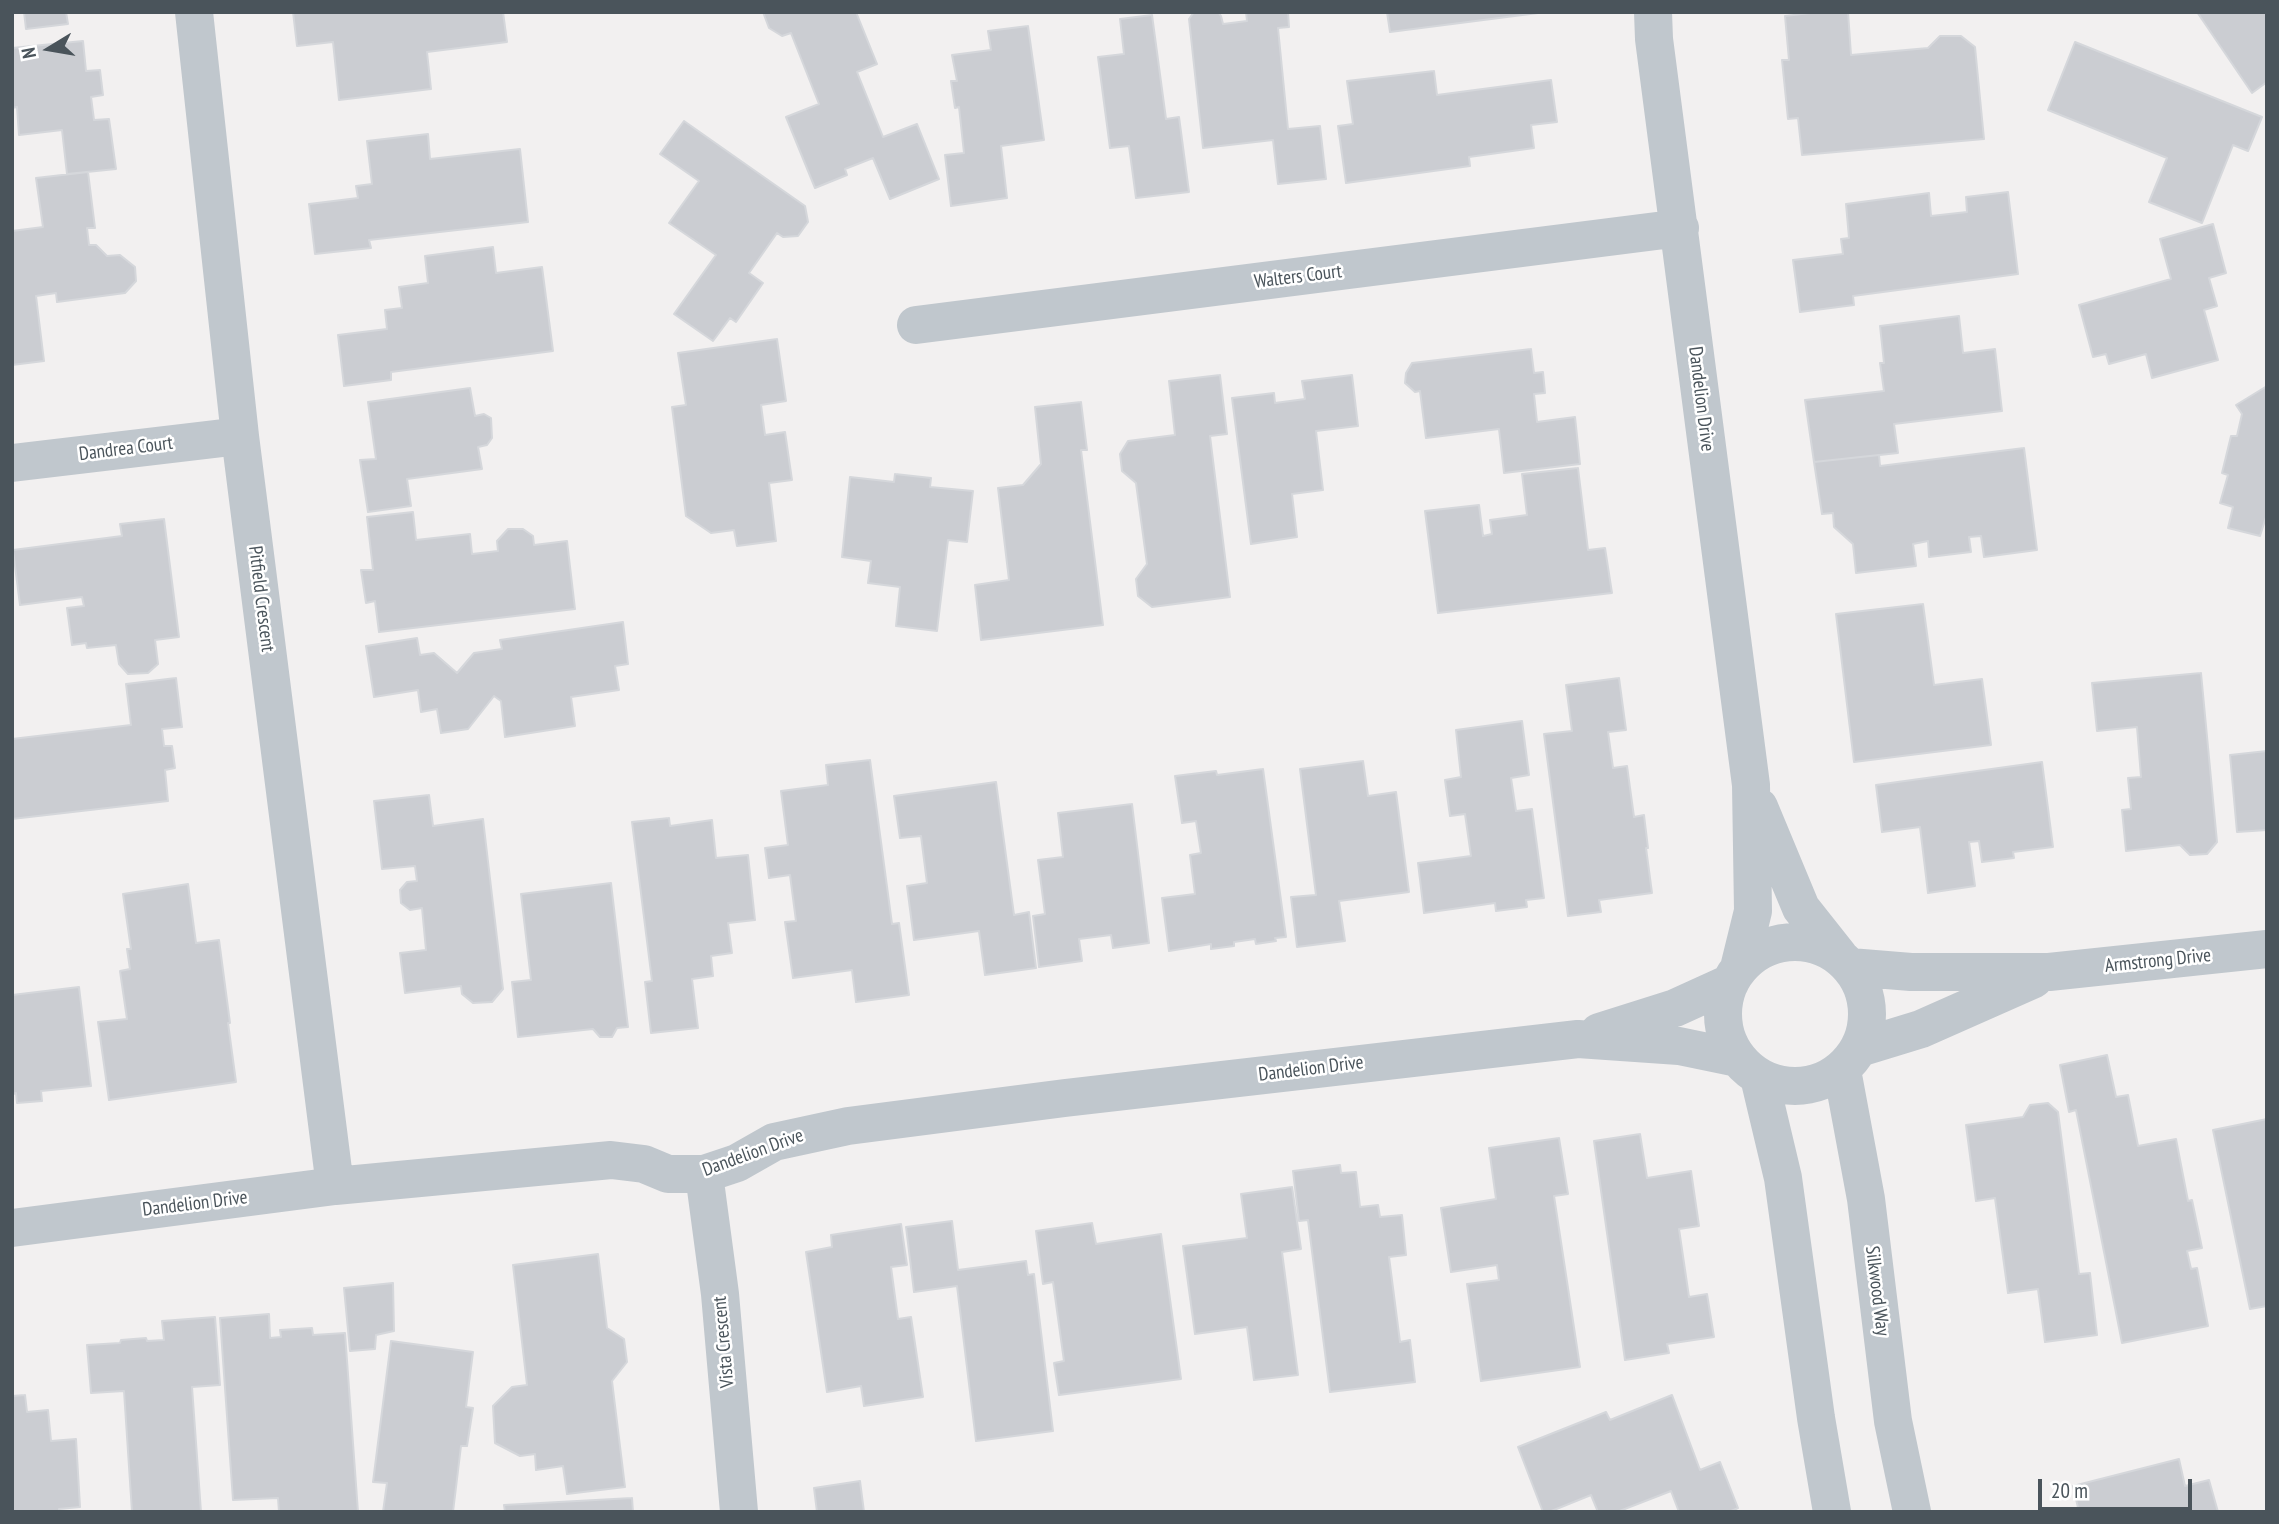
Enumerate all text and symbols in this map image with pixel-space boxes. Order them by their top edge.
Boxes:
north arrow [14,14,84,84]
text: N [16,46,41,60]
street label: Walters Court [1253,260,1343,294]
street label: Dandelion Drive [1683,345,1719,453]
street label: Dandrea Court [78,432,174,466]
street label: Pitfield Crescent [243,545,279,653]
street label: Armstrong Drive [2104,944,2212,978]
street label: Dandelion Drive [1257,1051,1365,1087]
street label: Dandelion Drive [699,1124,807,1182]
street label: Dandelion Drive [141,1186,249,1222]
street label: Silkwood Way [1860,1245,1894,1337]
street label: Vista Crescent [709,1295,739,1389]
scale bar [2041,1464,2195,1508]
text: 20 m [2051,1477,2088,1504]

